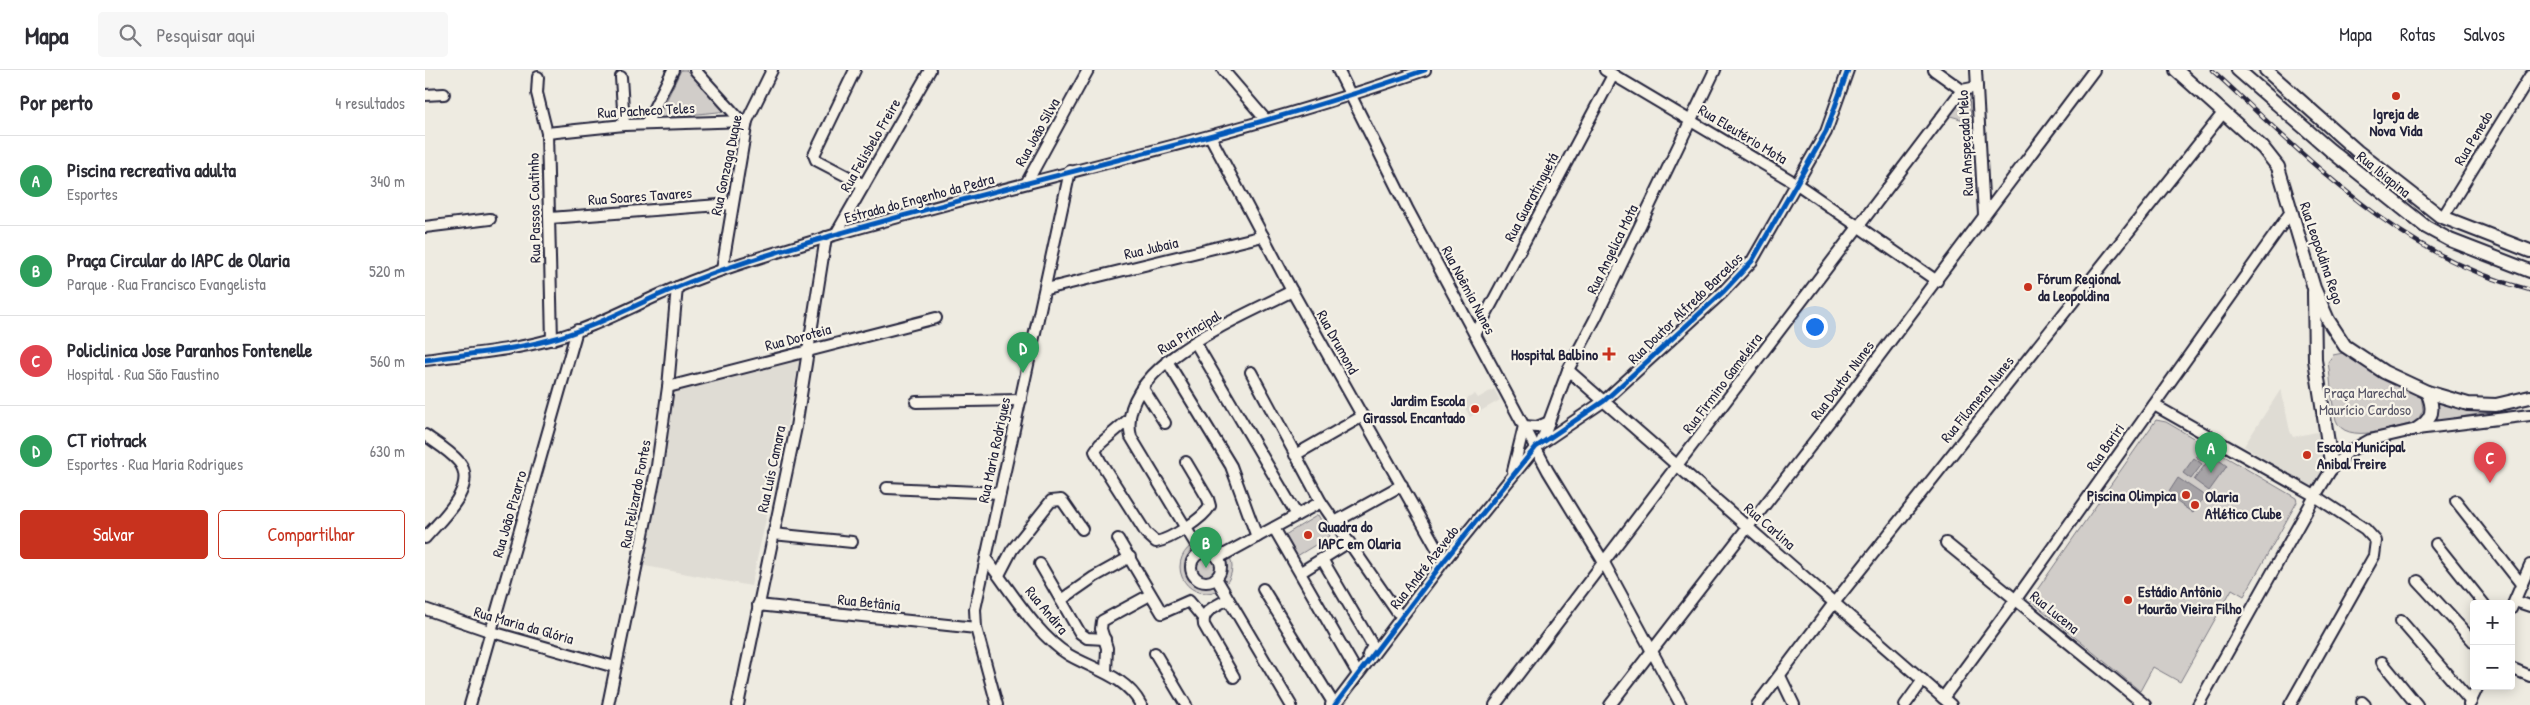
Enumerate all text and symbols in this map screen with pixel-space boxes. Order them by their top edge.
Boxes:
search box [98,12,448,57]
text: Mapa [25,19,68,51]
icon: search [116,21,144,49]
text: Pesquisar aqui [156,22,256,48]
text: Mapa [2339,22,2372,47]
text: Rotas [2400,22,2436,47]
text: Salvos [2464,22,2505,47]
text: Por perto [20,88,93,117]
street label: Rua Anspeçada Melo [1952,89,1978,197]
marker: Igreja de Nova Vida [2390,90,2402,102]
text: 4 resultados [335,92,405,114]
street label: Rua Felisbelo Freire [835,94,905,196]
street label: Rua João Silva [1010,94,1064,170]
street label: Rua Pacheco Teles [597,97,695,123]
street label: Rua Eleutério Mota [1695,99,1792,169]
place label: Igreja de Nova Vida [2370,103,2423,141]
street label: Rua Penedo [2449,107,2497,169]
street label: Rua Gonzaga Duque [705,113,747,217]
street label: Rua Ibiapina [2353,146,2415,202]
street label: Rua Guaratinguetá [1499,149,1563,245]
street label: Rua Passos Coutinho [523,153,545,263]
text: Piscina recreativa adulta [67,157,236,183]
street label: Estrada do Engenho da Pedra [842,168,996,228]
text: A [32,170,40,192]
text: 340 m [370,170,405,192]
street label: Rua Soares Tavares [587,182,693,210]
text: Esportes [67,183,118,205]
street label: Rua Leopoldina Rego [2295,199,2349,307]
street label: Rua Angelica Mota [1581,201,1643,297]
street label: Rua Jubaia [1122,232,1180,264]
street label: Rua Noêmia Nunes [1437,242,1501,338]
text: Praça Circular do IAPC de Olaria [67,247,290,273]
street label: Rua Doutor Alfredo Barcelos [1623,247,1747,368]
text: B [32,260,40,282]
text: 520 m [369,260,405,282]
place label: Fórum Regional da Leopoldina [2037,268,2122,307]
text: Parque · Rua Francisco Evangelista [67,273,266,295]
marker: Fórum Regional da Leopoldina [2022,281,2034,293]
street label: Rua Principal [1153,305,1225,359]
street label: Rua Drumond [1312,306,1364,378]
your location [1802,314,1828,340]
street label: Rua Doroteia [763,318,833,356]
street label: Rua Firmino Gameleira [1677,328,1767,438]
pin: D [1007,332,1039,373]
street label: Rua Doutor Nunes [1805,336,1879,424]
text: Policlinica Jose Paranhos Fontenelle [67,337,312,363]
place label: Hospital Balbino [1511,344,1598,366]
marker: Hospital Balbino [1602,347,1616,361]
text: C [32,350,40,372]
text: 560 m [370,350,405,372]
street label: Rua Filomena Nunes [1936,351,2019,447]
text: Hospital · Rua São Faustino [67,363,219,385]
park label: Praça Marechal Maurício Cardoso [2319,382,2411,420]
place label: Jardim Escola Girassol Encantado [1363,390,1465,428]
street label: Rua Maria Rodrigues [973,395,1016,505]
marker: Jardim Escola Girassol Encantado [1469,403,1481,415]
street label: Rua Bariri [2081,419,2129,475]
street label: Rua Luís Camara [752,424,790,514]
text: CT riotrack [67,427,146,453]
pin: A [2195,432,2227,473]
place label: Escola Municipal Anibal Freire [2317,436,2406,474]
street label: Rua Felizardo Fontes [614,438,656,550]
text: D [32,440,40,462]
text: 630 m [370,440,405,462]
pin: C [2474,442,2506,483]
marker: Escola Municipal Anibal Freire [2301,449,2313,461]
text: Esportes · Rua Maria Rodrigues [67,453,243,475]
street label: Rua João Pizarro [487,468,531,560]
place label: Piscina Olimpica [2087,485,2176,507]
place label: Olaria Atlético Clube [2205,486,2282,524]
marker: Piscina Olimpica [2180,489,2192,501]
street label: Rua Carlina [1740,498,1800,554]
marker: Olaria Atlético Clube [2189,499,2201,511]
button: Salvar [20,510,208,559]
button: Compartilhar [218,510,405,559]
place label: Quadra do IAPC em Olaria [1318,516,1401,554]
street label: Rua André Azevedo [1385,521,1463,613]
pin: B [1190,527,1222,568]
marker: Quadra do IAPC em Olaria [1302,529,1314,541]
street label: Rua Andira [1021,581,1073,639]
place label: Estádio Antônio Mourão Vieira Filho [2138,581,2242,619]
street label: Rua Lucena [2026,586,2084,639]
street label: Rua Betânia [837,588,901,616]
marker: Estádio Antônio Mourão Vieira Filho [2122,594,2134,606]
map controls [2470,600,2515,690]
button: + [2470,600,2515,645]
street label: Rua Maria da Glória [472,601,576,649]
button: − [2470,645,2515,690]

